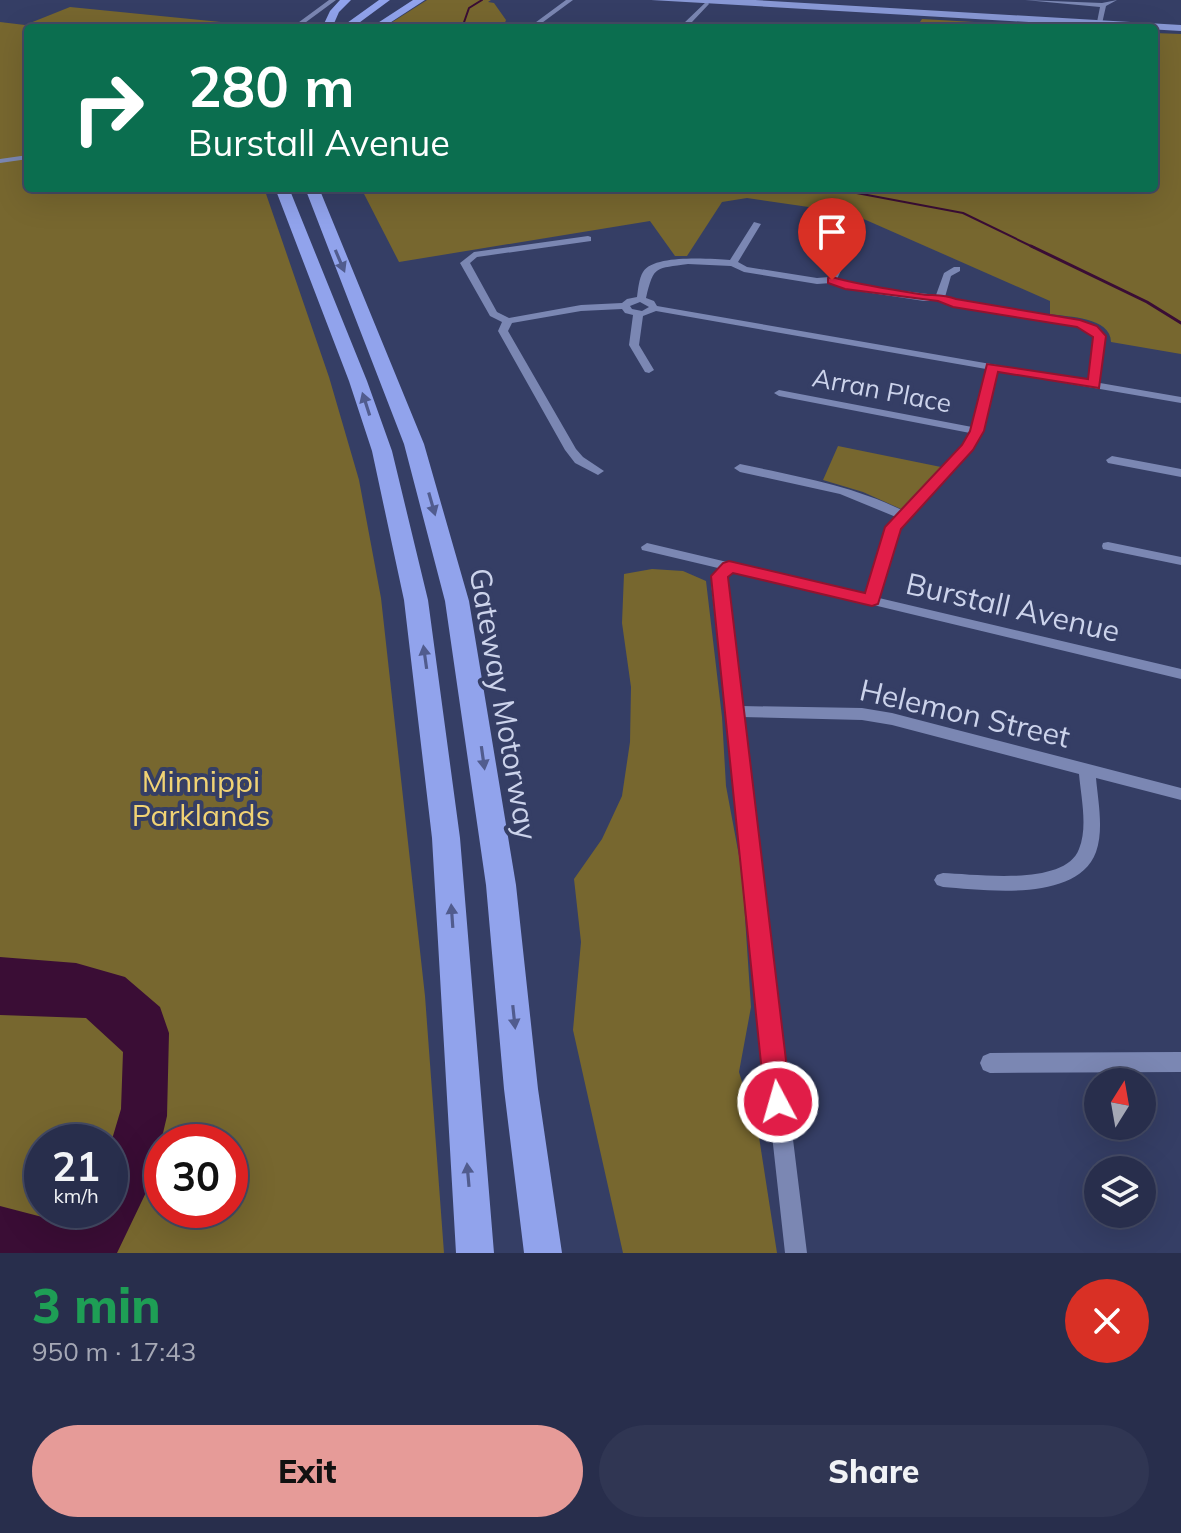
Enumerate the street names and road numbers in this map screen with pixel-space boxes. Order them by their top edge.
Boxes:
street label: Arran Place [810,360,954,420]
street label: Burstall Avenue [902,564,1124,650]
street label: Gateway Motorway [461,565,547,843]
street label: Helemon Street [856,670,1074,756]

